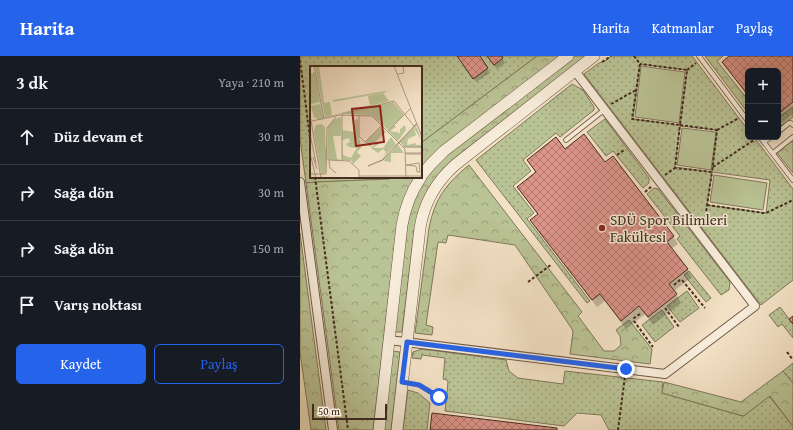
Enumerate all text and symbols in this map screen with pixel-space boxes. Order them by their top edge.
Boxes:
text: Harita [20,14,74,42]
text: Harita [593,18,630,38]
text: Katmanlar [652,18,714,38]
text: Paylaş [736,18,773,38]
inset map [310,66,422,178]
map controls [745,68,781,140]
button: + [745,68,781,104]
text: 3 dk [16,70,48,95]
text: Yaya · 210 m [218,73,284,92]
button: − [745,104,781,140]
icon: ahead [16,126,38,148]
text: Düz devam et [54,126,143,147]
text: 30 m [258,127,284,146]
icon: right [16,182,38,204]
text: Sağa dön [54,182,114,203]
text: 30 m [258,183,284,202]
place label: SDÜ Spor Bilimleri Fakültesi [610,209,727,247]
marker: SDÜ Spor Bilimleri Fakültesi [597,223,607,233]
icon: right [16,238,38,260]
text: Sağa dön [54,238,114,259]
text: 150 m [252,239,284,258]
icon: arrive [16,294,38,316]
text: Varış noktası [54,294,142,315]
button: Kaydet [16,344,146,384]
button: Paylaş [154,344,284,384]
route end [617,360,635,378]
route start [430,388,448,406]
scale bar [312,402,387,421]
text: 50 m [318,403,340,419]

